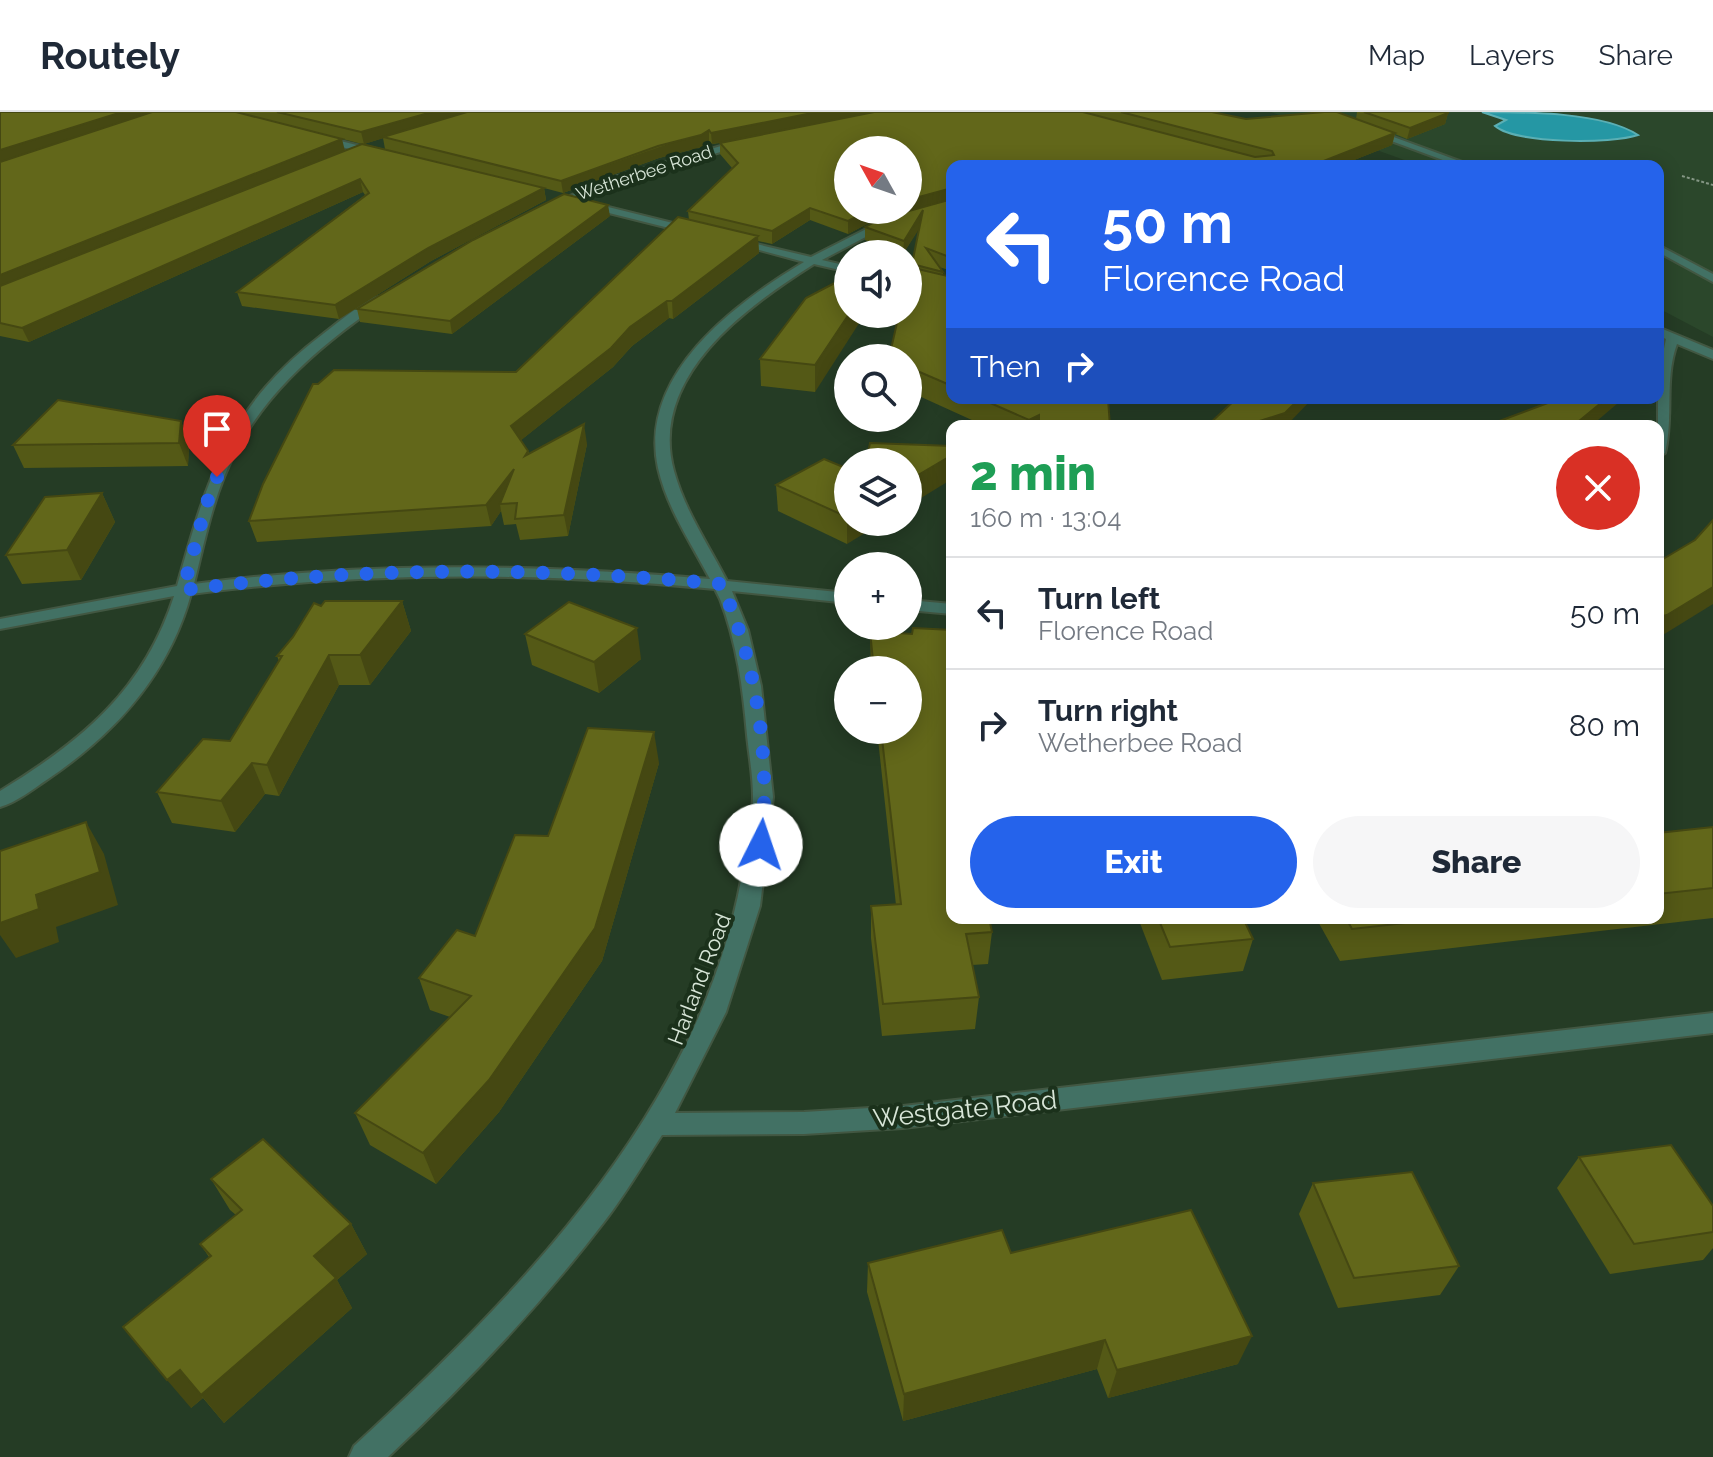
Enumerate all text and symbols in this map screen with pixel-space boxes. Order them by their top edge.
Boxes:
text: Routely [40,33,180,78]
text: Map [1368,39,1425,72]
text: Layers [1469,39,1555,72]
text: Share [1599,39,1673,72]
north arrow [834,136,922,224]
map controls [834,136,922,744]
street label: Wetherbee Road [573,141,714,204]
text: 50 m [1102,190,1233,256]
icon: left [970,192,1074,296]
button: sound [834,240,922,328]
text: Florence Road [1102,257,1345,299]
button: search [834,344,922,432]
icon: right [1057,344,1101,388]
text: Then [970,349,1041,384]
pin [183,395,251,477]
icon: arrive [195,407,239,451]
text: 2 min [970,445,1096,501]
button: close [1556,446,1640,530]
button: layers [834,448,922,536]
text: 160 m · 13:04 [970,503,1121,533]
button: + [834,552,922,640]
text: Turn left [1038,581,1160,616]
icon: left [970,591,1014,635]
text: 50 m [1570,596,1640,631]
text: Florence Road [1038,616,1213,646]
button: − [834,656,922,744]
text: Turn right [1038,693,1178,728]
icon: right [970,703,1014,747]
text: 80 m [1569,708,1640,743]
text: Wetherbee Road [1038,728,1242,758]
position arrow [719,803,803,887]
button: Exit [970,816,1297,908]
button: Share [1313,816,1640,908]
street label: Harland Road [662,910,736,1048]
street label: Westgate Road [872,1084,1058,1134]

